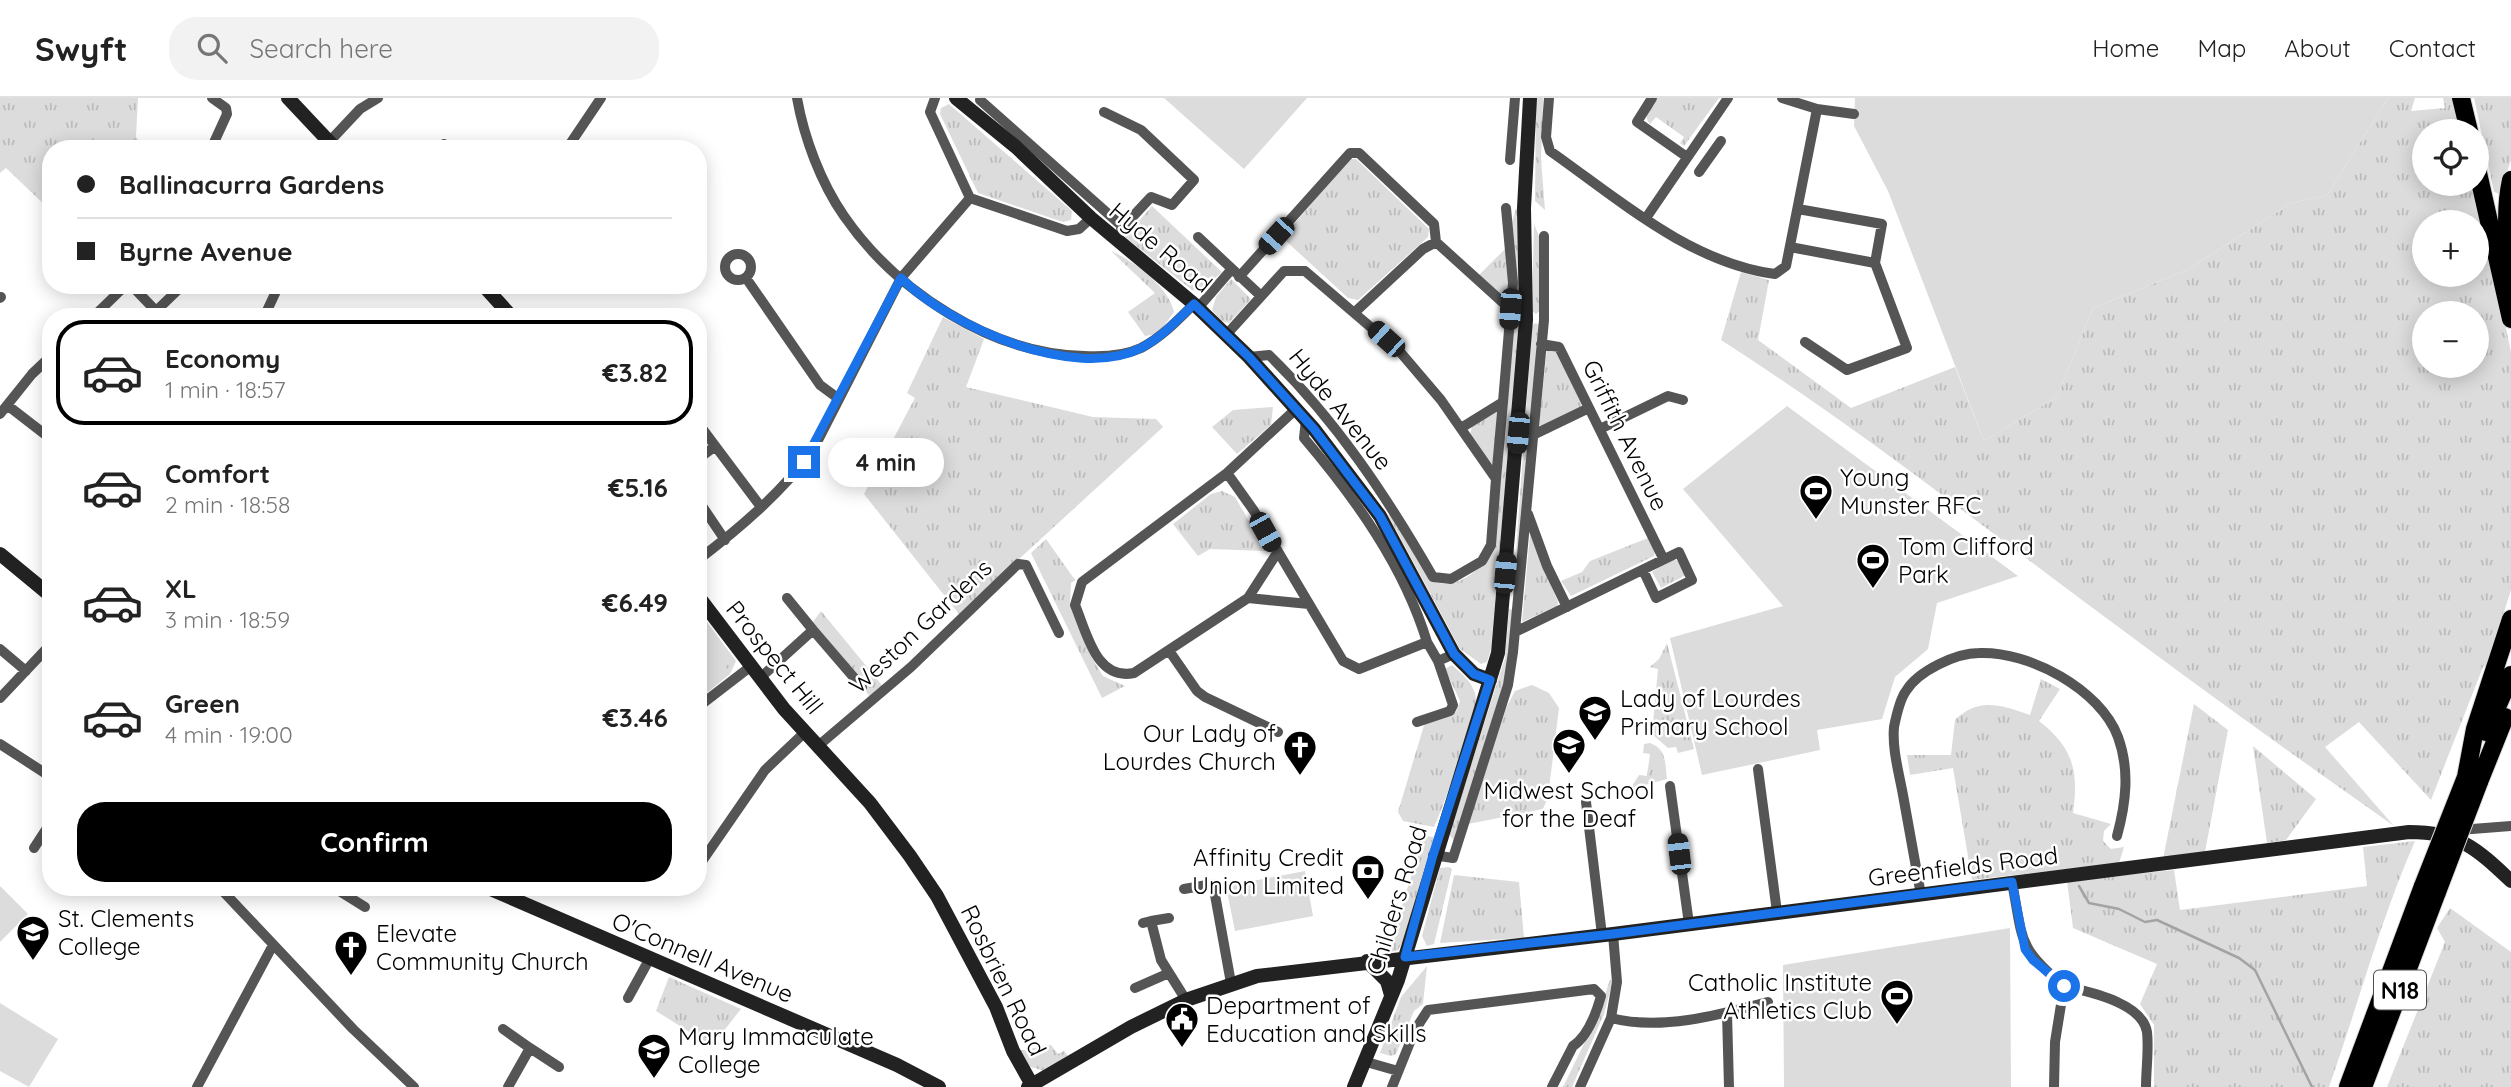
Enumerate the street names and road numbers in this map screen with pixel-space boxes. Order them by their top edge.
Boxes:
street label: Hyde Road [1103,195,1219,299]
street label: Hyde Avenue [1283,342,1399,476]
street label: Griffith Avenue [1577,355,1675,515]
street label: Weston Gardens [842,552,998,700]
street label: Prospect Hill [720,594,830,720]
street label: Childers Road [1359,822,1433,978]
street label: Greenfields Road [1866,839,2060,893]
street label: Rosbrien Road [955,900,1053,1060]
street label: O'Connell Avenue [608,905,798,1009]
road number: N18 [2374,970,2426,1010]

